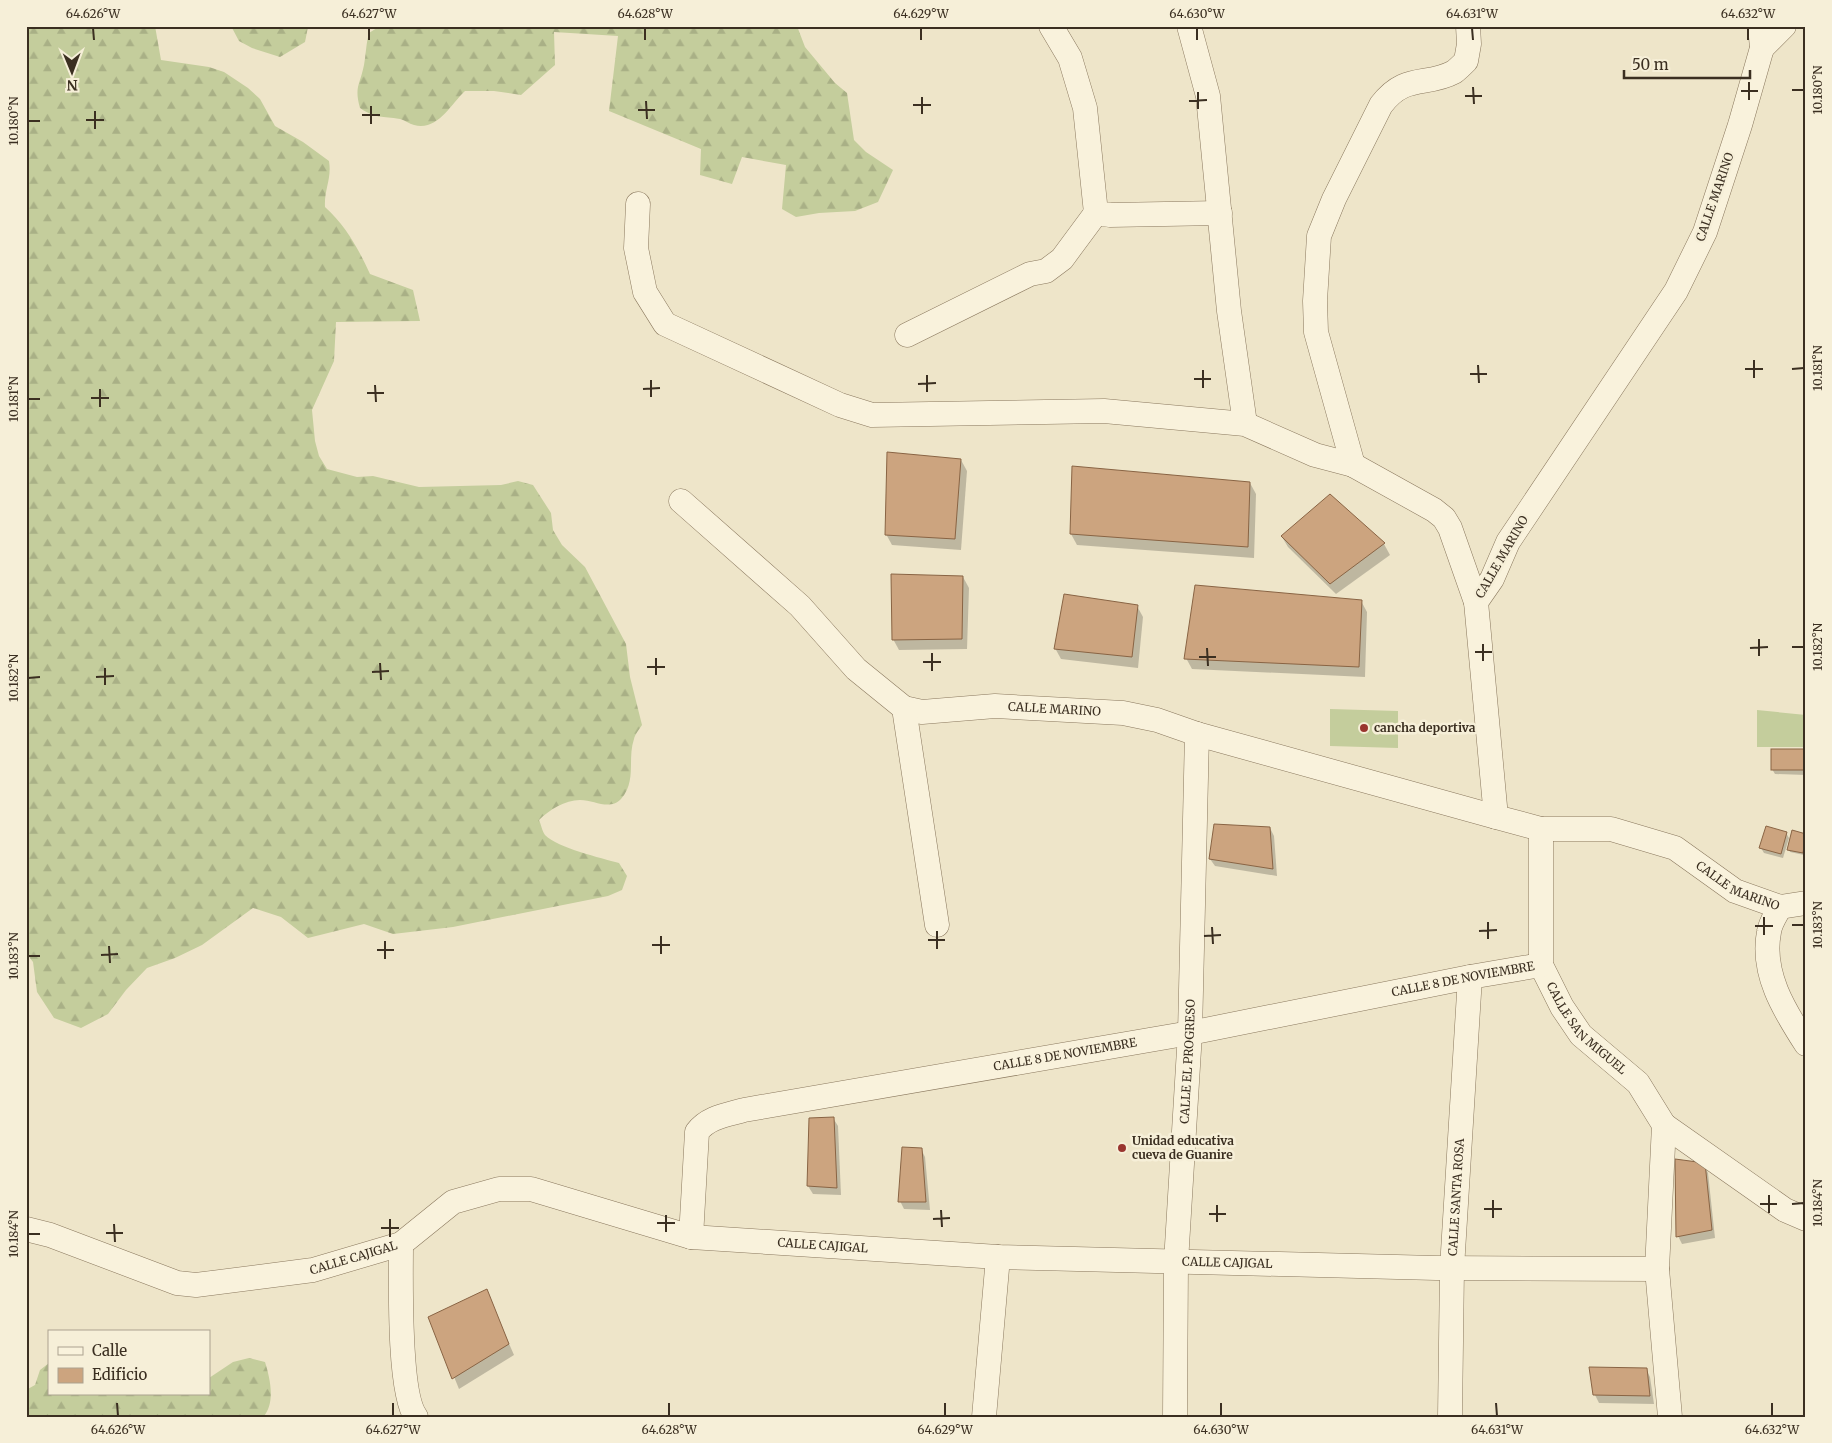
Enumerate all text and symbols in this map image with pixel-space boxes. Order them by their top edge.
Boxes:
text: 64.626°W [66,6,121,21]
text: 64.627°W [342,6,398,21]
text: 64.628°W [617,6,674,21]
text: 64.629°W [893,6,950,21]
text: 64.630°W [1169,6,1226,21]
text: 64.631°W [1446,6,1499,21]
text: 64.632°W [1721,6,1776,21]
north arrow [48,48,98,98]
scale bar [1624,48,1751,80]
text: 50 m [1632,55,1669,74]
text: 10.180°N [1810,65,1825,114]
text: N [67,76,78,94]
text: 10.180°N [6,96,21,145]
street label: CALLE MARINO [1692,150,1737,243]
text: 10.181°N [1810,344,1825,391]
text: 10.181°N [6,375,21,422]
street label: CALLE MARINO [1472,512,1531,601]
text: 10.182°N [1810,622,1825,671]
text: 10.182°N [6,653,21,702]
street label: CALLE MARINO [1008,699,1102,719]
place label: cancha deportiva [1374,720,1476,735]
marker: cancha deportiva [1358,722,1370,734]
street label: CALLE MARINO [1693,857,1782,913]
text: 10.183°N [1810,900,1825,949]
text: 10.183°N [6,931,21,980]
street label: CALLE 8 DE NOVIEMBRE [1390,958,1536,1000]
street label: CALLE SAN MIGUEL [1544,979,1630,1078]
street label: CALLE EL PROGRESO [1176,998,1198,1124]
street label: CALLE 8 DE NOVIEMBRE [992,1034,1138,1074]
place label: Unidad educativa cueva de Guanire [1132,1133,1234,1162]
street label: CALLE SANTA ROSA [1445,1137,1467,1256]
marker: Unidad educativa cueva de Guanire [1116,1142,1128,1154]
text: 10.184°N [1810,1179,1825,1227]
text: 10.184°N [6,1210,21,1258]
street label: CALLE CAJIGAL [777,1235,869,1256]
street label: CALLE CAJIGAL [308,1237,400,1278]
street label: CALLE CAJIGAL [1182,1254,1273,1271]
legend [48,1330,210,1396]
text: Calle [92,1341,127,1360]
text: Edificio [92,1365,148,1384]
text: 64.626°W [91,1422,146,1437]
text: 64.627°W [366,1422,422,1437]
text: 64.628°W [641,1422,698,1437]
text: 64.629°W [917,1422,974,1437]
text: 64.630°W [1193,1422,1250,1437]
text: 64.631°W [1471,1422,1524,1437]
text: 64.632°W [1745,1422,1800,1437]

